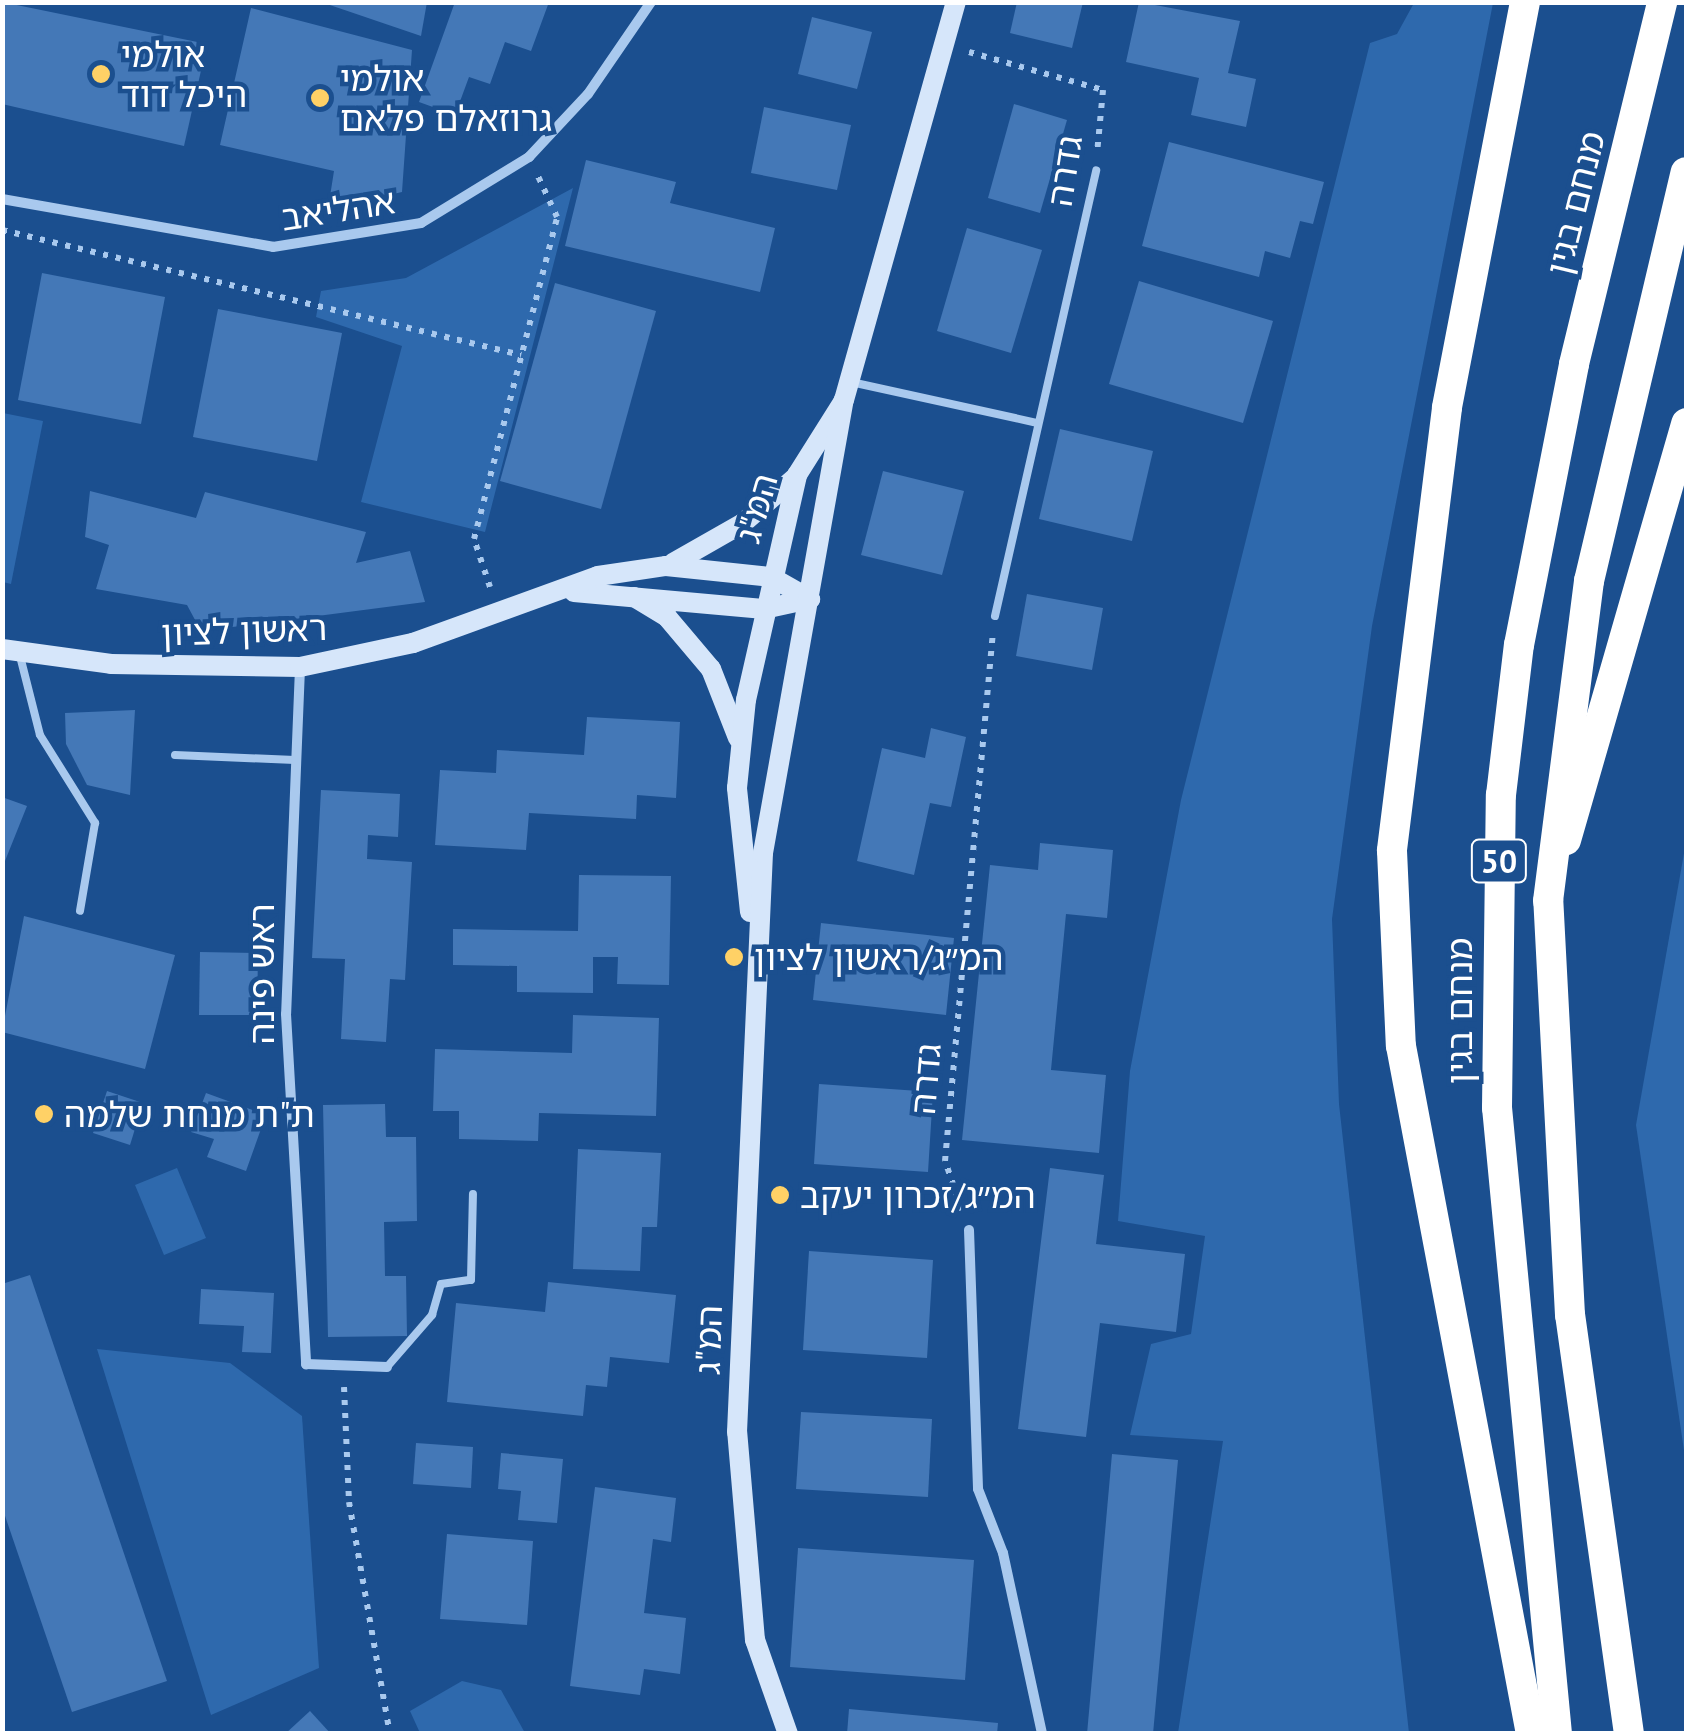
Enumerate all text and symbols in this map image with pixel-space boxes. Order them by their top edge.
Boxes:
place label: אולמי היכל דוד [121,33,247,115]
place label: אולמי גרוזאלם פלאם [340,57,552,139]
marker: אולמי היכל דוד [90,63,112,85]
marker: אולמי גרוזאלם פלאם [309,87,331,109]
street label: מנחם בגין [1537,127,1613,279]
street label: גדרה [1038,133,1090,209]
street label: אהליאב [278,179,398,239]
street label: המ"ג [726,469,786,547]
street label: ראשון לציון [160,606,328,654]
road number: 50 [1469,834,1529,888]
street label: ראש פינה [240,903,282,1045]
place label: המ״ג/ראשון לציון [754,936,1003,978]
street label: מנחם בגין [1438,938,1480,1084]
marker: המ״ג/ראשון לציון [723,946,745,968]
street label: גדרה [901,1042,949,1116]
place label: ת"ת מנחת שלמה [64,1093,315,1135]
marker: ת"ת מנחת שלמה [33,1103,55,1125]
place label: המ״ג/זכרון יעקב [800,1174,1036,1216]
marker: המ״ג/זכרון יעקב [769,1184,791,1206]
street label: המ"ג [686,1304,730,1376]

